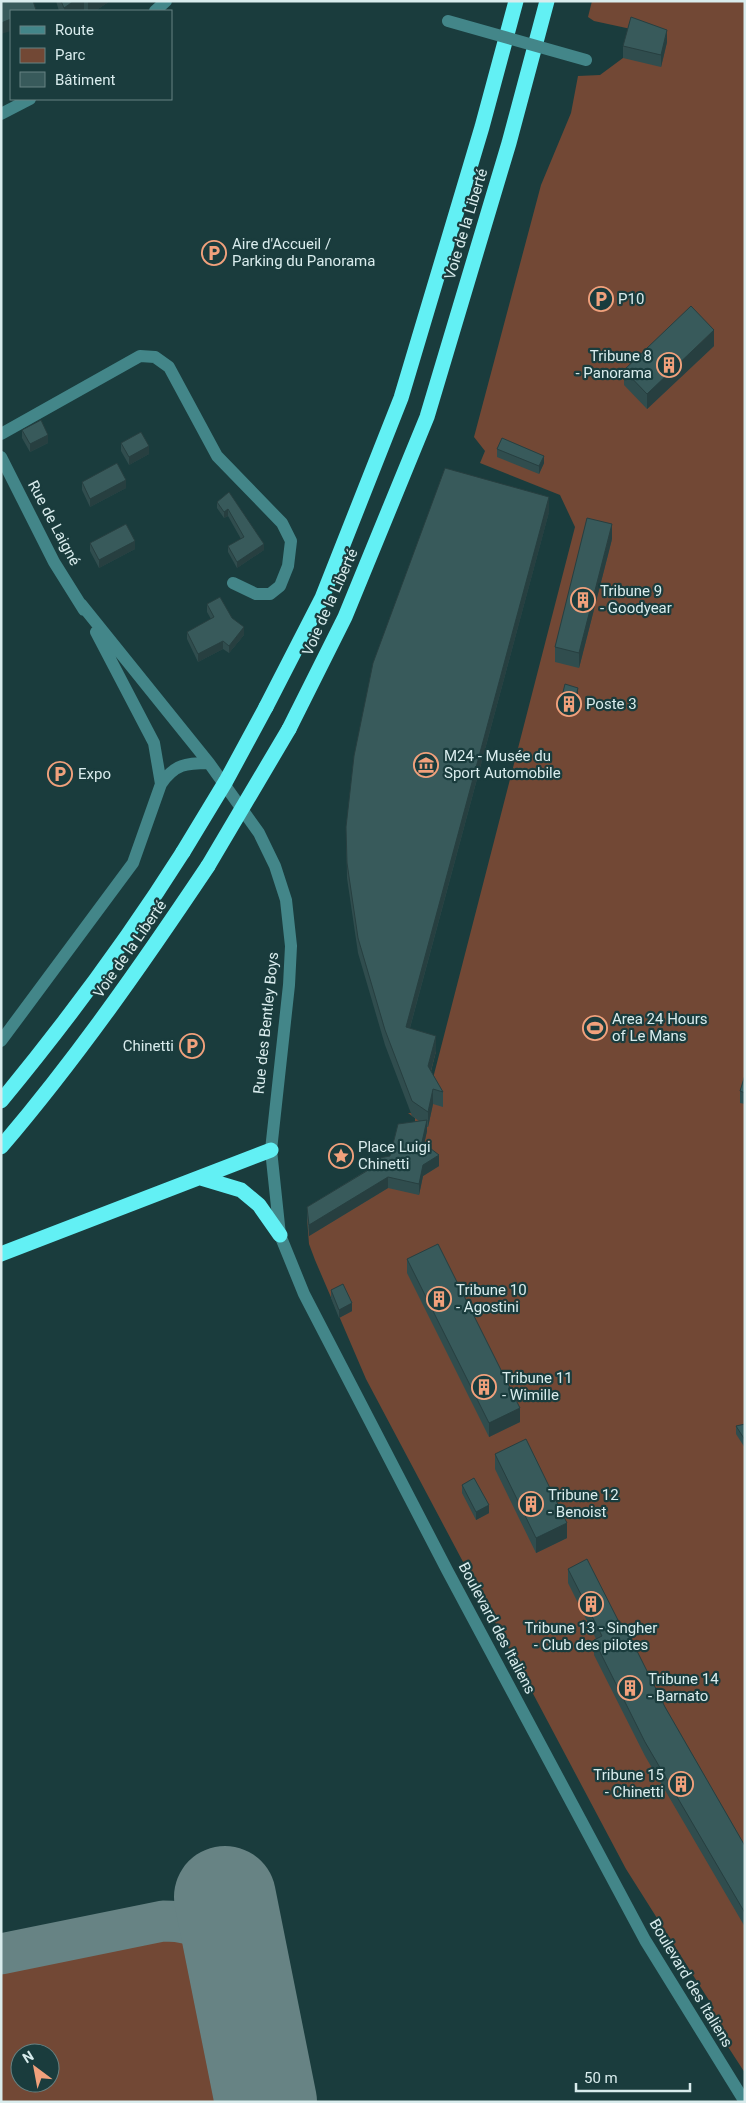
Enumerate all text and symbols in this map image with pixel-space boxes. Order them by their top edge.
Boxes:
legend [10,10,172,100]
text: Route [55,21,94,39]
text: Parc [55,46,85,64]
text: Bâtiment [55,71,115,89]
street label: Voie de la Liberté [441,166,491,282]
place label: Aire d'Accueil / Parking du Panorama [232,235,375,270]
parking icon: Aire d'Accueil / Parking du Panorama [201,240,227,266]
parking icon: P10 [588,286,614,312]
place label: P10 [618,290,644,308]
place label: Tribune 8 - Panorama [575,347,652,382]
building icon: Tribune 8 - Panorama [656,352,682,378]
street label: Rue de Laigné [24,477,84,569]
street label: Voie de la Liberté [298,546,362,658]
place label: Tribune 9 - Goodyear [600,582,672,617]
building icon: Tribune 9 - Goodyear [570,587,596,613]
building icon: Poste 3 [556,691,582,717]
place label: Poste 3 [586,695,637,713]
place label: M24 - Musée du Sport Automobile [444,747,561,782]
museum icon: M24 - Musée du Sport Automobile [413,752,439,778]
parking icon: Expo [47,761,73,787]
place label: Expo [78,765,111,783]
street label: Voie de la Liberté [90,897,170,1001]
street label: Rue des Bentley Boys [250,951,282,1095]
place label: Area 24 Hours of Le Mans [612,1010,708,1045]
sports icon: Area 24 Hours of Le Mans [582,1015,608,1041]
parking icon: Chinetti [179,1033,205,1059]
place label: Chinetti [123,1037,174,1055]
place label: Place Luigi Chinetti [358,1138,431,1173]
place icon: Place Luigi Chinetti [328,1143,354,1169]
place label: Tribune 10 - Agostini [456,1281,527,1316]
building icon: Tribune 10 - Agostini [426,1286,452,1312]
place label: Tribune 11 - Wimille [502,1369,573,1404]
building icon: Tribune 11 - Wimille [471,1374,497,1400]
place label: Tribune 12 - Benoist [548,1486,619,1521]
building icon: Tribune 12 - Benoist [518,1491,544,1517]
street label: Boulevard des Italiens [455,1559,539,1697]
building icon: Tribune 13 - Singher - Club des pilotes [578,1591,604,1617]
place label: Tribune 13 - Singher - Club des pilotes [525,1619,657,1654]
place label: Tribune 14 - Barnato [648,1670,719,1705]
building icon: Tribune 14 - Barnato [617,1675,643,1701]
place label: Tribune 15 - Chinetti [593,1766,664,1801]
building icon: Tribune 15 - Chinetti [668,1771,694,1797]
street label: Boulevard des Italiens [646,1916,736,2050]
north arrow [10,2043,60,2093]
text: N [20,2048,37,2066]
scale bar [576,2060,690,2092]
text: 50 m [584,2069,618,2087]

